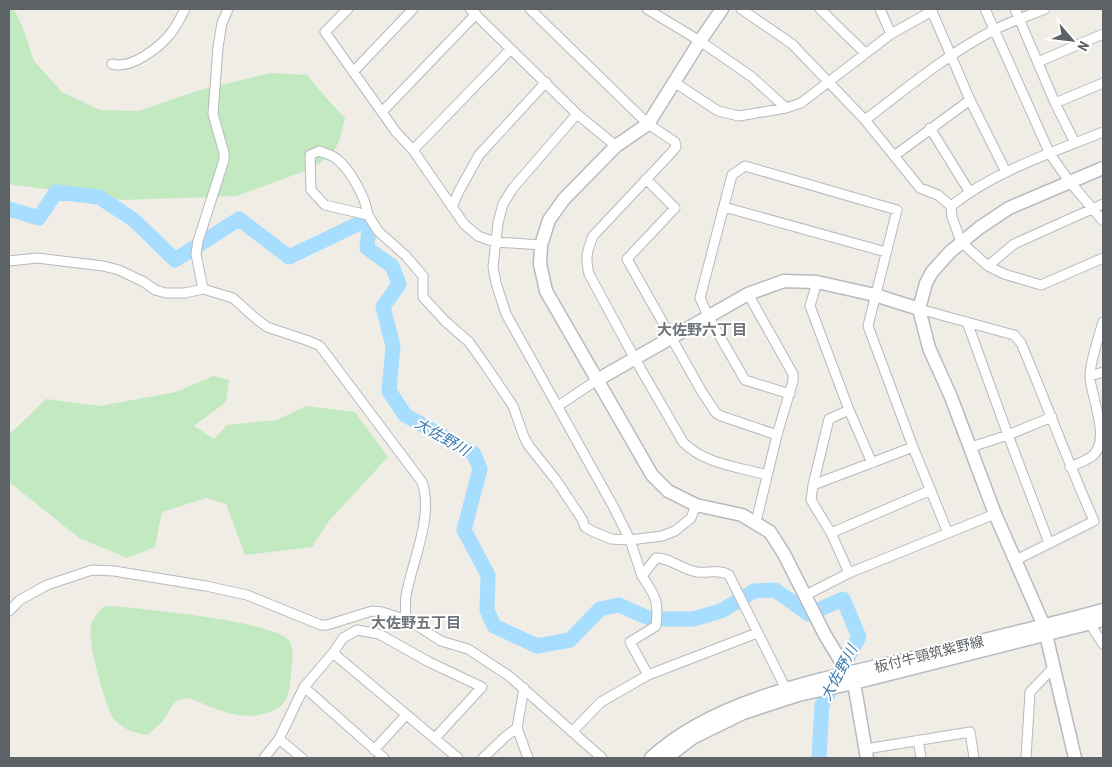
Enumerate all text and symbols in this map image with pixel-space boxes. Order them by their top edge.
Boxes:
north arrow [1047,15,1097,65]
text: N [1074,39,1093,54]
district label: 大佐野六丁目 [657,321,747,339]
water label: 大佐野川 [412,414,474,461]
district label: 大佐野五丁目 [371,614,461,632]
street label: 板付牛頸筑紫野線 [873,633,985,675]
water label: 大佐野川 [817,641,862,704]

